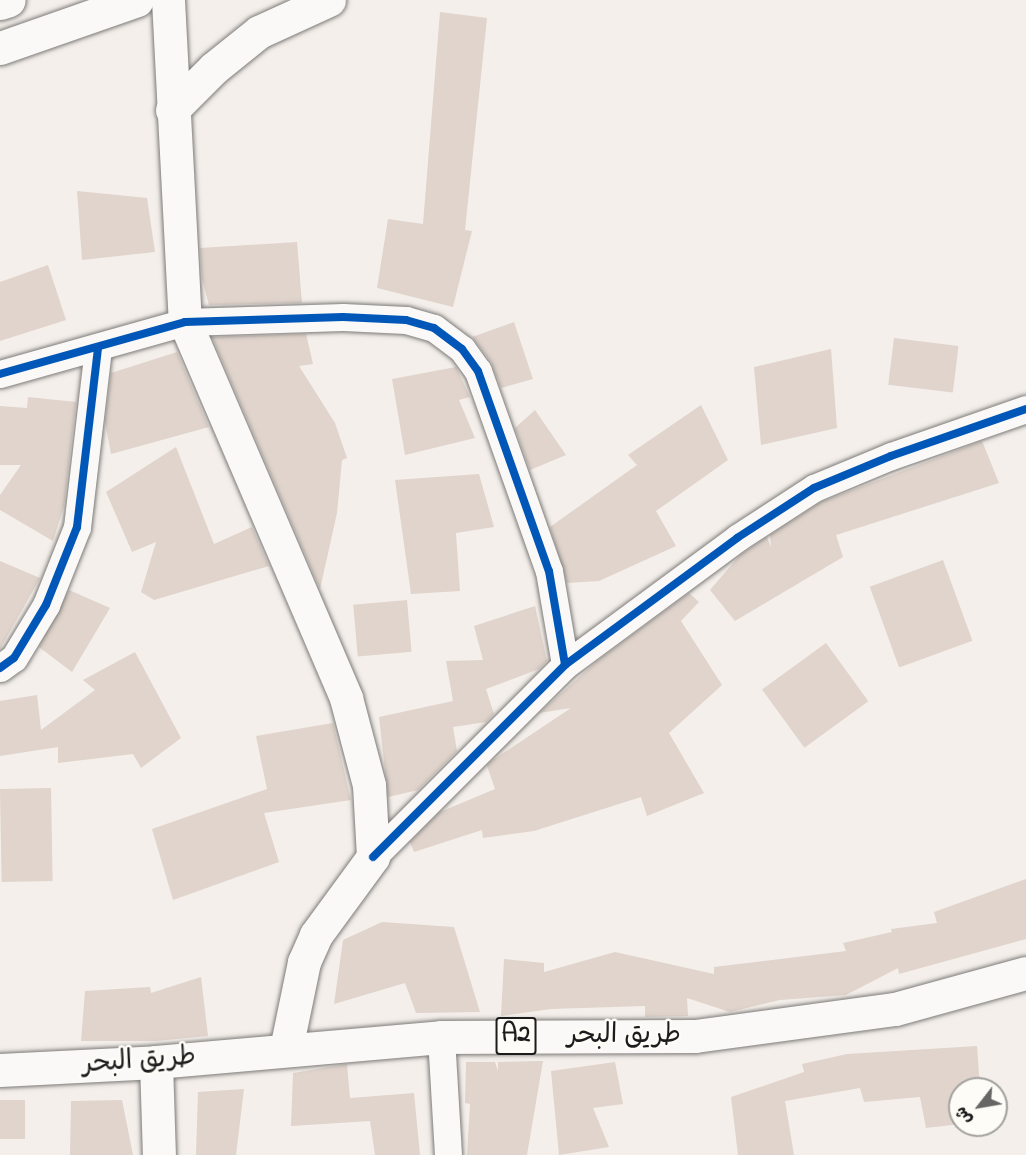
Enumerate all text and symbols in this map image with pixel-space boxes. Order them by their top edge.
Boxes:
road number: A2 [495,1013,537,1059]
street label: طريق البحر [567,1020,681,1052]
street label: طريق البحر [81,1041,197,1081]
north arrow [948,1077,1008,1137]
text: ش [949,1102,979,1129]

